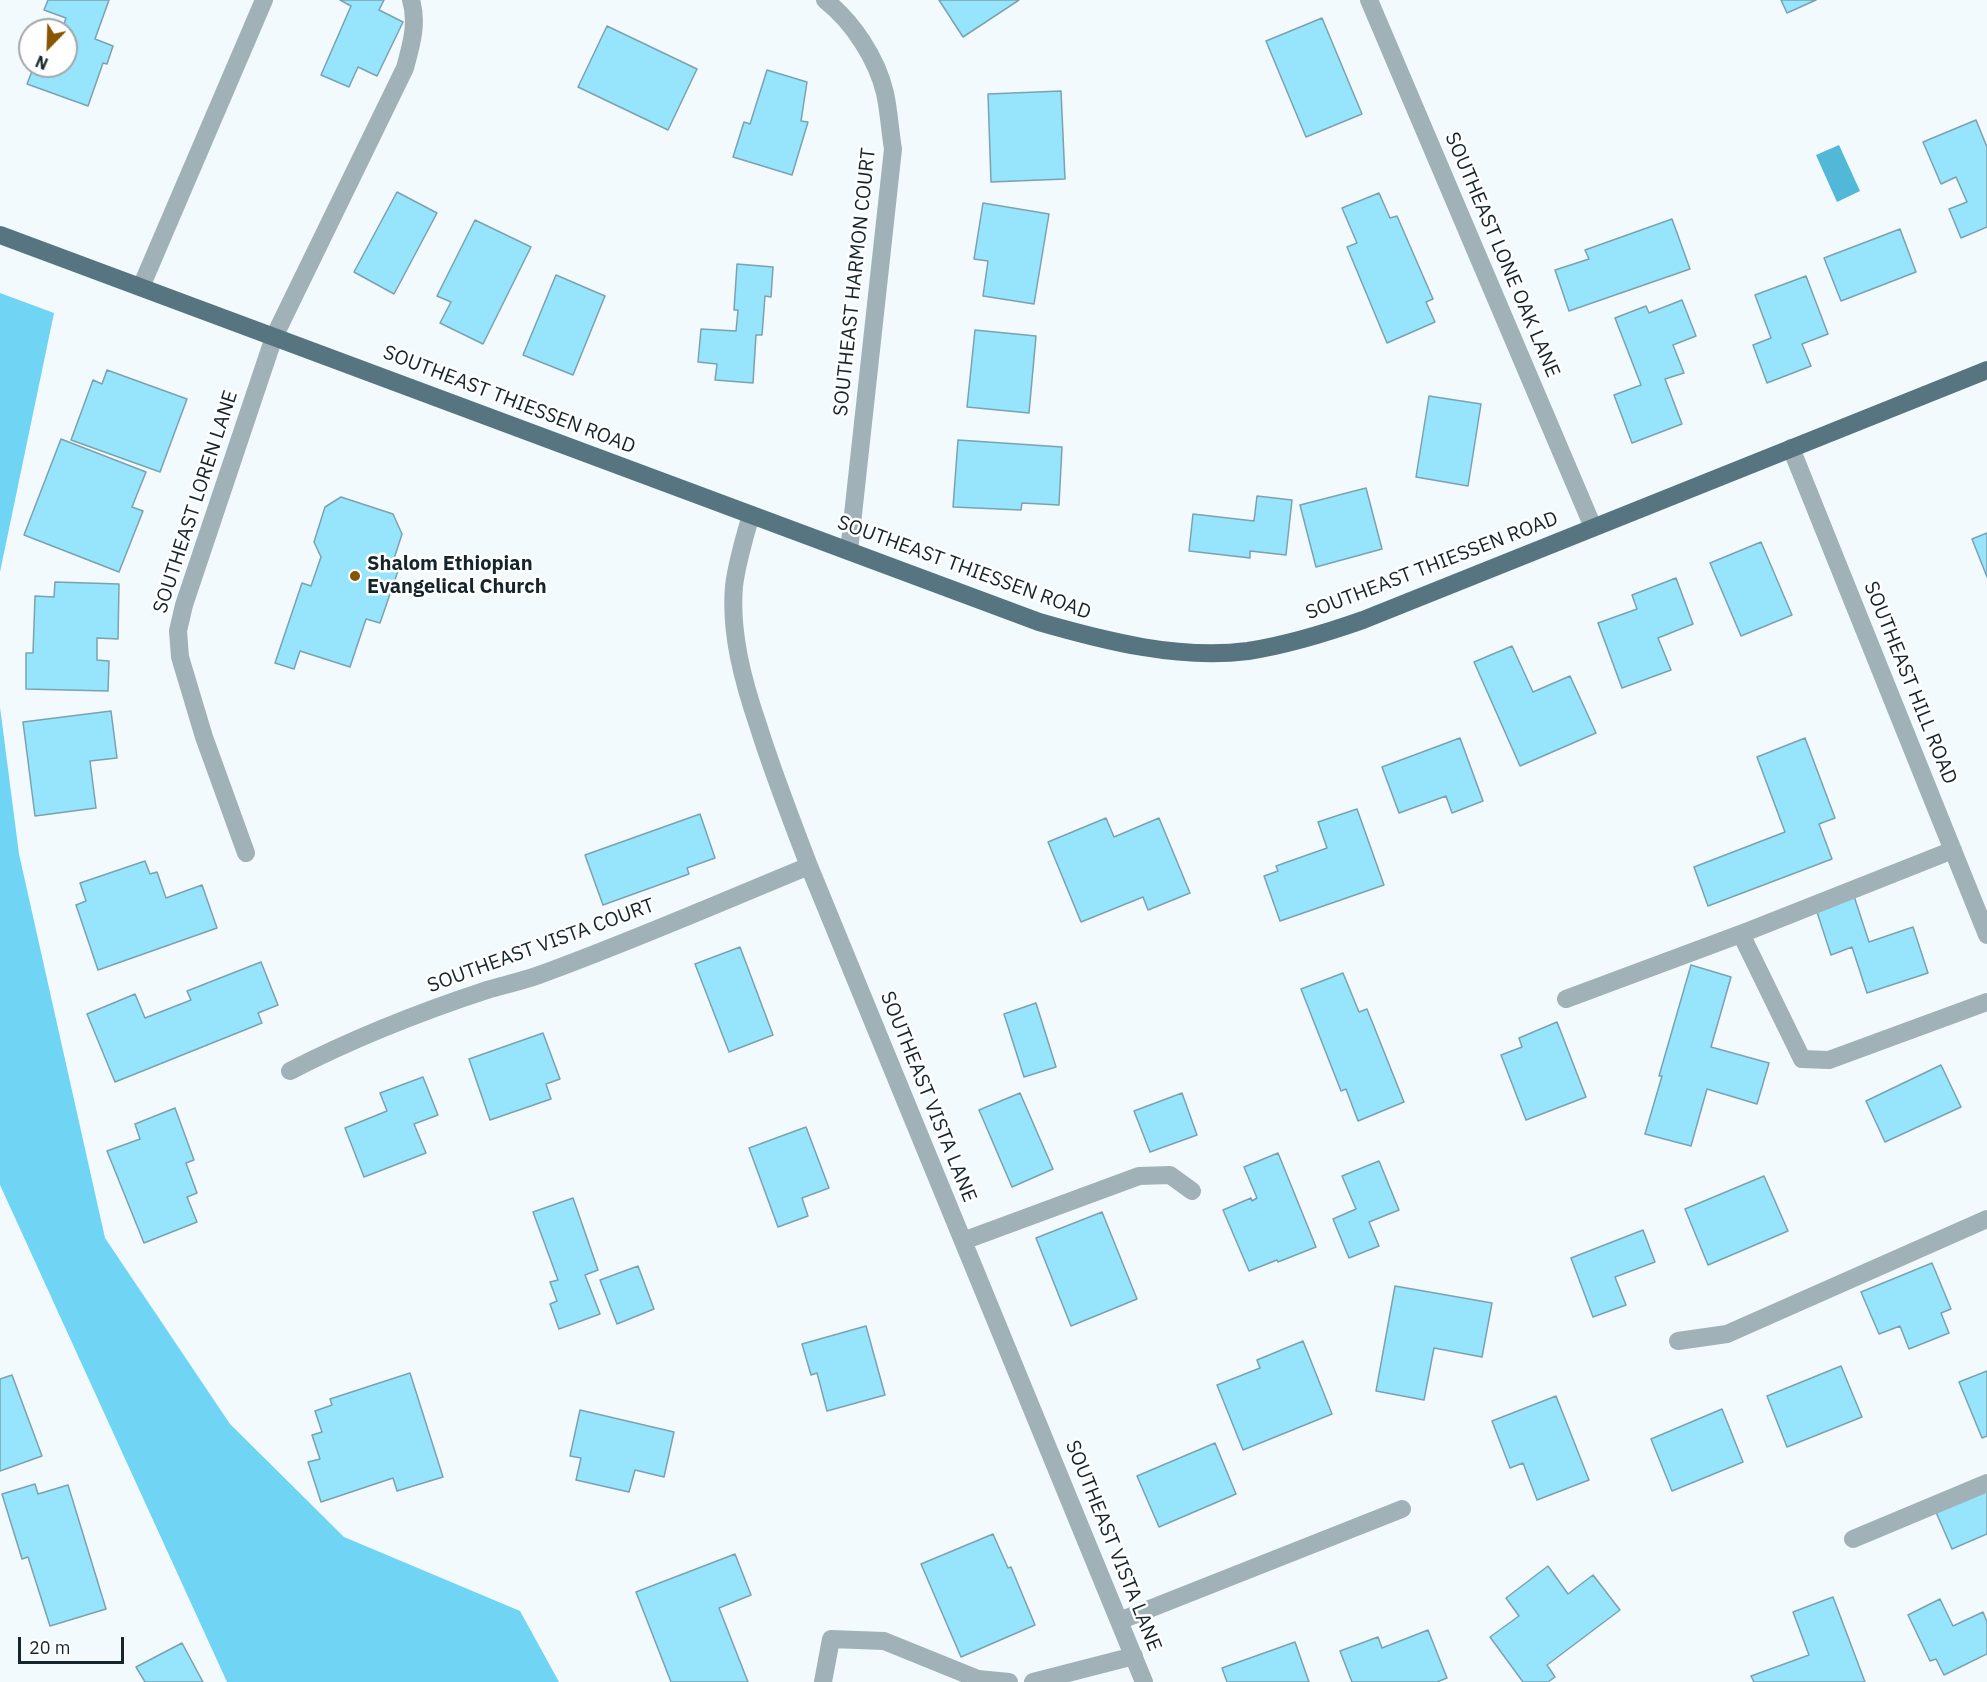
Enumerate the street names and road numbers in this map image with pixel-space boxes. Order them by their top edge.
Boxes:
street label: SOUTHEAST LONE OAK LANE [1439,129,1565,381]
street label: SOUTHEAST HARMON COURT [829,147,881,417]
street label: SOUTHEAST THIESSEN ROAD [379,341,639,459]
street label: SOUTHEAST LOREN LANE [149,388,243,616]
street label: SOUTHEAST THIESSEN ROAD [1302,507,1562,625]
street label: SOUTHEAST THIESSEN ROAD [834,511,1094,625]
street label: SOUTHEAST HILL ROAD [1858,578,1962,788]
street label: SOUTHEAST VISTA COURT [424,894,658,998]
street label: SOUTHEAST VISTA LANE [875,988,981,1206]
street label: SOUTHEAST VISTA LANE [1060,1437,1166,1655]

